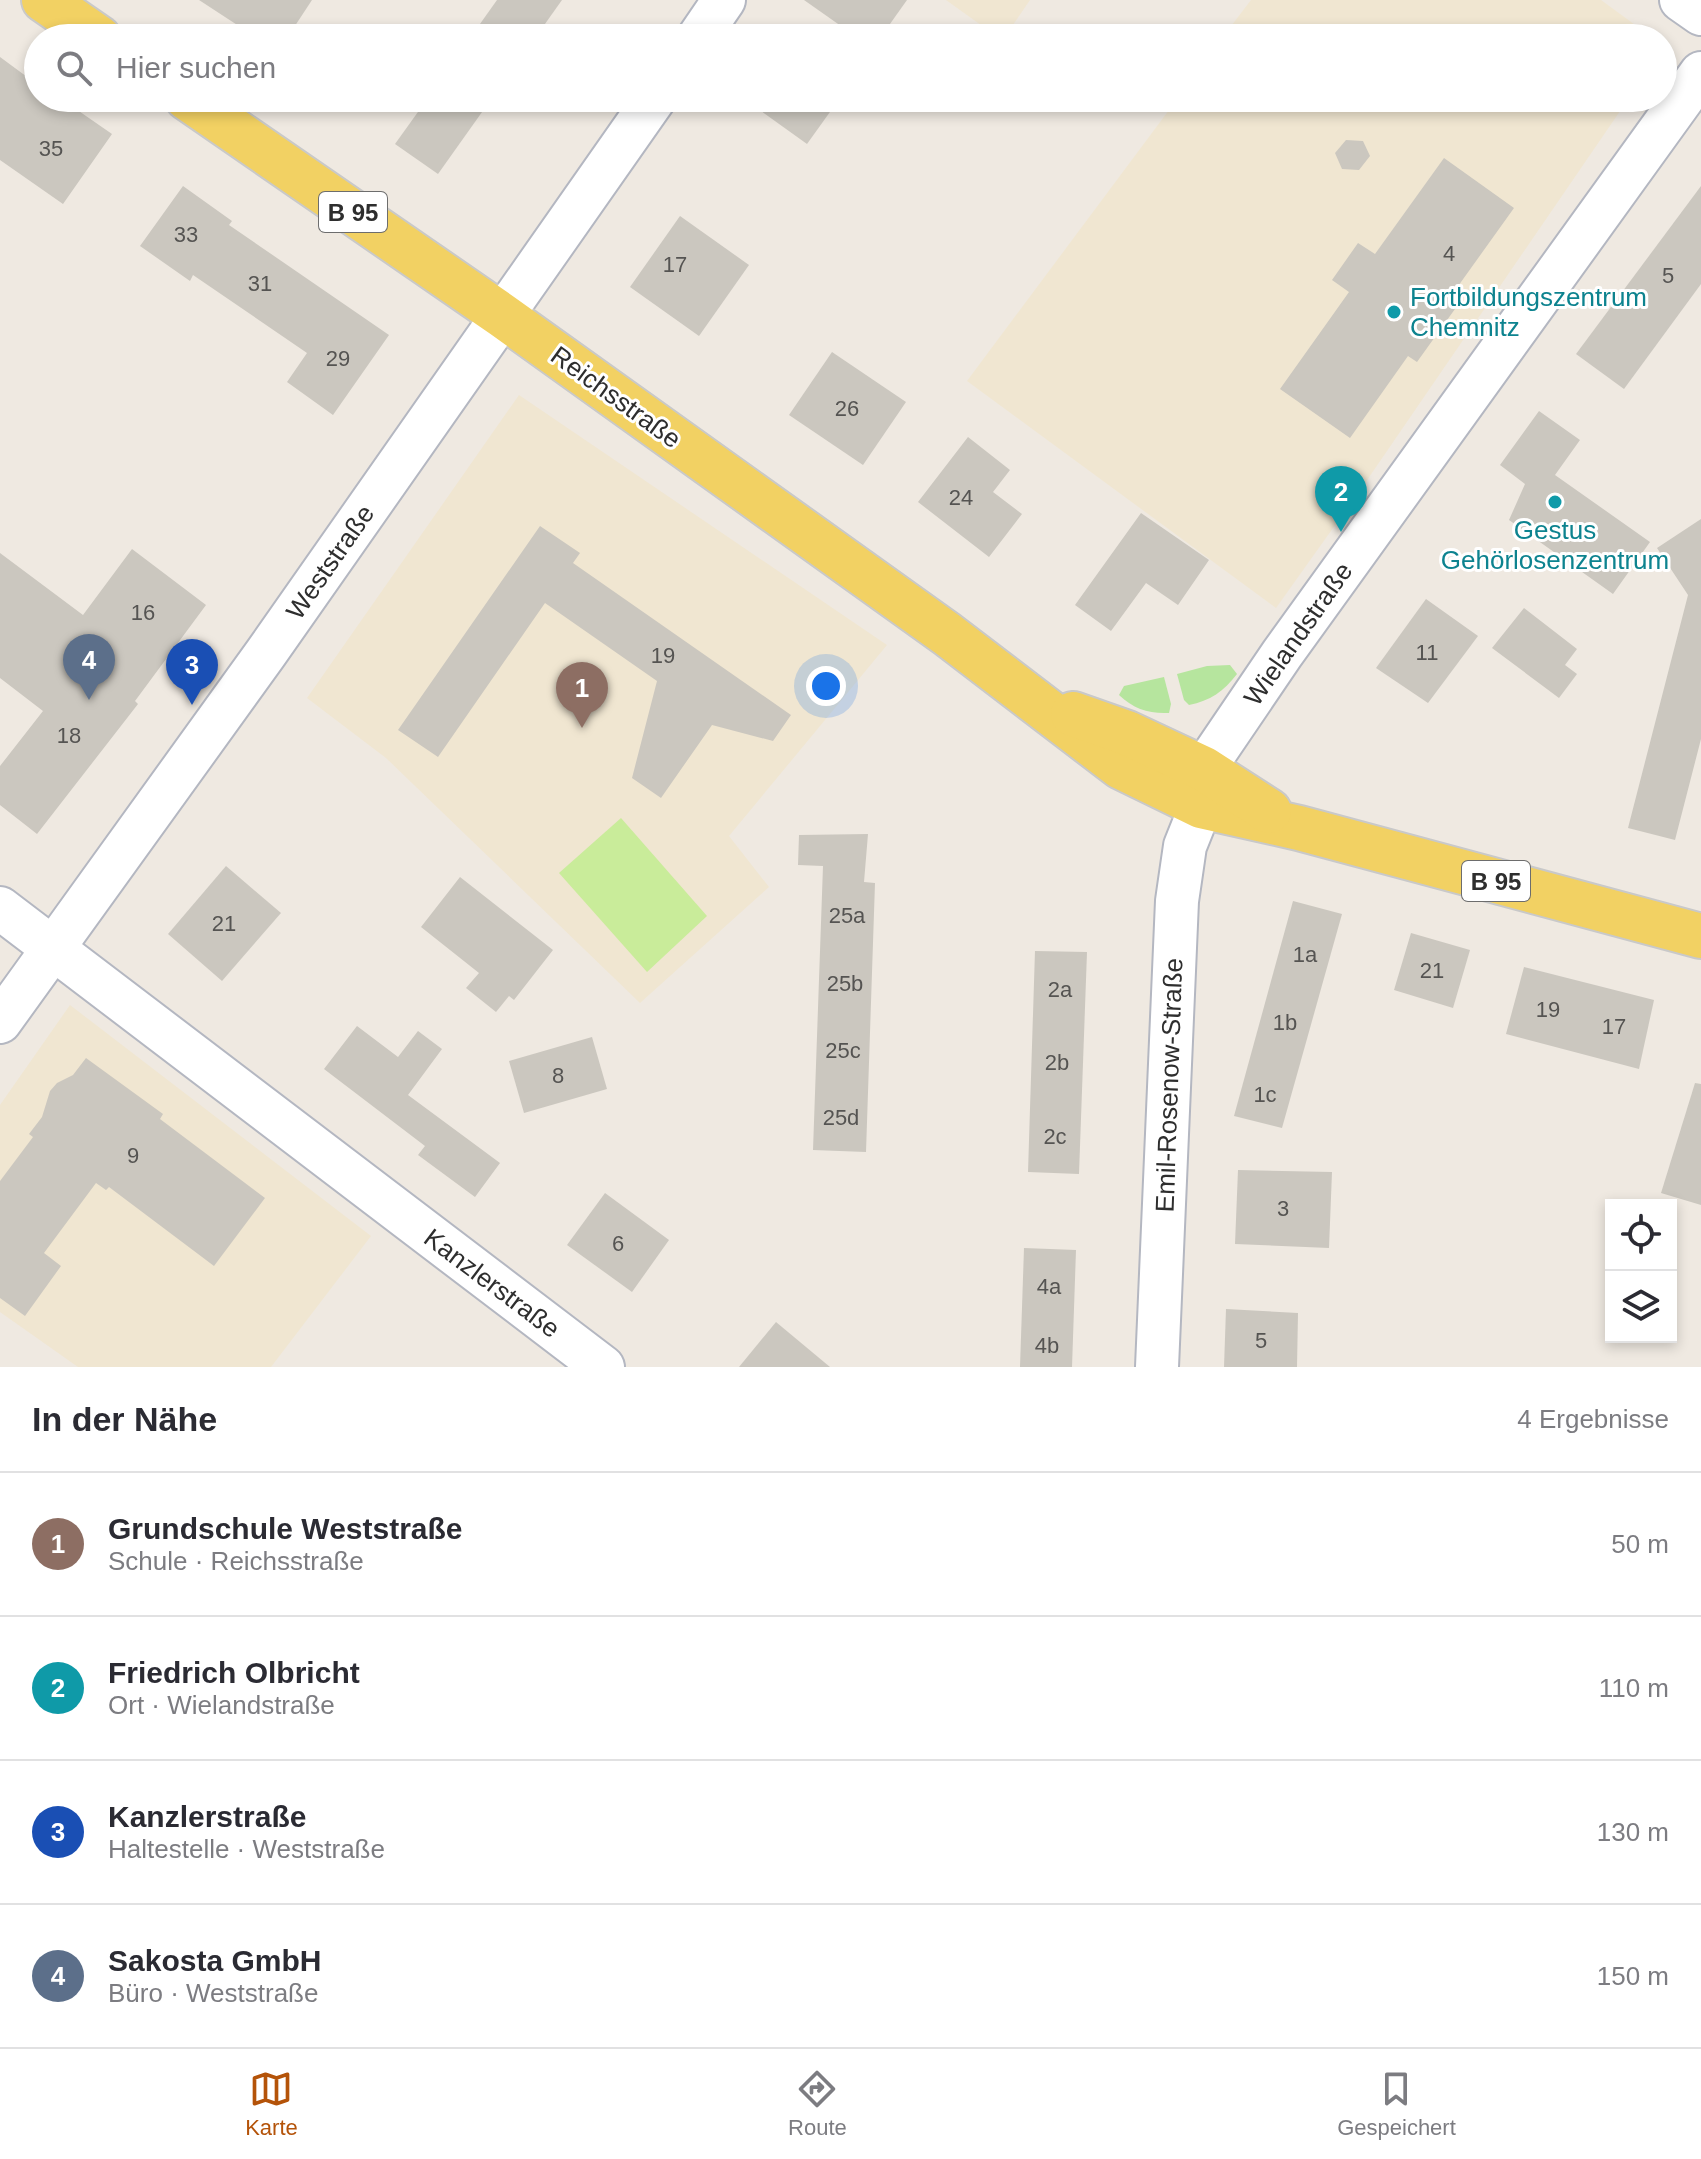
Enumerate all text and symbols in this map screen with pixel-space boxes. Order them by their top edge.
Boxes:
search box [24,24,1677,112]
icon: search [52,46,96,90]
text: Hier suchen [116,51,276,84]
house number: 35 [39,136,63,161]
road number: B 95 [319,192,387,232]
house number: 33 [174,222,198,247]
house number: 4 [1443,241,1455,266]
house number: 17 [663,252,687,277]
house number: 5 [1662,263,1674,288]
house number: 31 [248,271,272,296]
place label: Fortbildungszentrum Chemnitz [1410,282,1647,342]
marker: Fortbildungszentrum Chemnitz [1385,303,1403,321]
street label: Reichsstraße [545,340,687,454]
house number: 29 [326,346,350,371]
house number: 26 [835,396,859,421]
pin: 2 [1315,466,1367,532]
house number: 24 [949,485,973,510]
marker: Gestus Gehörlosenzentrum [1546,493,1564,511]
street label: Weststraße [280,499,380,625]
place label: Gestus Gehörlosenzentrum [1441,515,1669,575]
street label: Wielandstraße [1238,557,1358,711]
house number: 16 [131,600,155,625]
pin: 4 [63,634,115,700]
pin: 3 [166,639,218,705]
house number: 11 [1416,640,1438,665]
house number: 19 [651,643,675,668]
pin: 1 [556,662,608,728]
your location [806,666,846,706]
house number: 18 [57,723,81,748]
road number: B 95 [1462,861,1530,901]
house number: 25a [829,903,866,928]
house number: 21 [212,911,236,936]
house number: 1a [1293,942,1318,967]
street label: Emil-Rosenow-Straße [1150,957,1188,1213]
house number: 21 [1420,958,1444,983]
house number: 25b [827,971,863,996]
house number: 2a [1048,977,1073,1002]
house number: 19 [1536,997,1560,1022]
house number: 1b [1273,1010,1297,1035]
house number: 17 [1602,1014,1626,1039]
house number: 25c [825,1038,861,1063]
house number: 2b [1045,1050,1069,1075]
house number: 8 [552,1063,564,1088]
house number: 1c [1253,1082,1277,1107]
house number: 25d [823,1105,859,1130]
house number: 2c [1043,1124,1067,1149]
house number: 9 [127,1143,139,1168]
house number: 3 [1277,1196,1289,1221]
map controls [1605,1199,1677,1343]
button: locate [1605,1199,1677,1271]
street label: Kanzlerstraße [418,1222,566,1344]
house number: 6 [612,1231,624,1256]
button: layers [1605,1271,1677,1343]
house number: 4a [1037,1274,1062,1299]
house number: 5 [1255,1328,1267,1353]
house number: 4b [1035,1333,1059,1358]
text: In der Nähe [32,1400,217,1438]
text: 4 Ergebnisse [1517,1404,1669,1434]
text: Grundschule Weststraße [108,1512,463,1545]
text: 1 [51,1529,65,1559]
text: 50 m [1611,1529,1669,1559]
text: Schule · Reichsstraße [108,1546,364,1576]
text: Friedrich Olbricht [108,1656,360,1689]
text: 2 [51,1673,65,1703]
text: 110 m [1599,1673,1669,1703]
text: Ort · Wielandstraße [108,1690,335,1720]
text: Kanzlerstraße [108,1800,306,1833]
text: 3 [51,1817,65,1847]
text: 130 m [1597,1817,1669,1847]
text: Haltestelle · Weststraße [108,1834,385,1864]
text: Sakosta GmbH [108,1944,321,1977]
text: 4 [51,1961,65,1991]
text: 150 m [1597,1961,1669,1991]
text: Büro · Weststraße [108,1978,318,2008]
tab: Karte [245,2067,298,2141]
tab: Route [788,2067,847,2141]
tab: Gespeichert [1337,2067,1456,2141]

